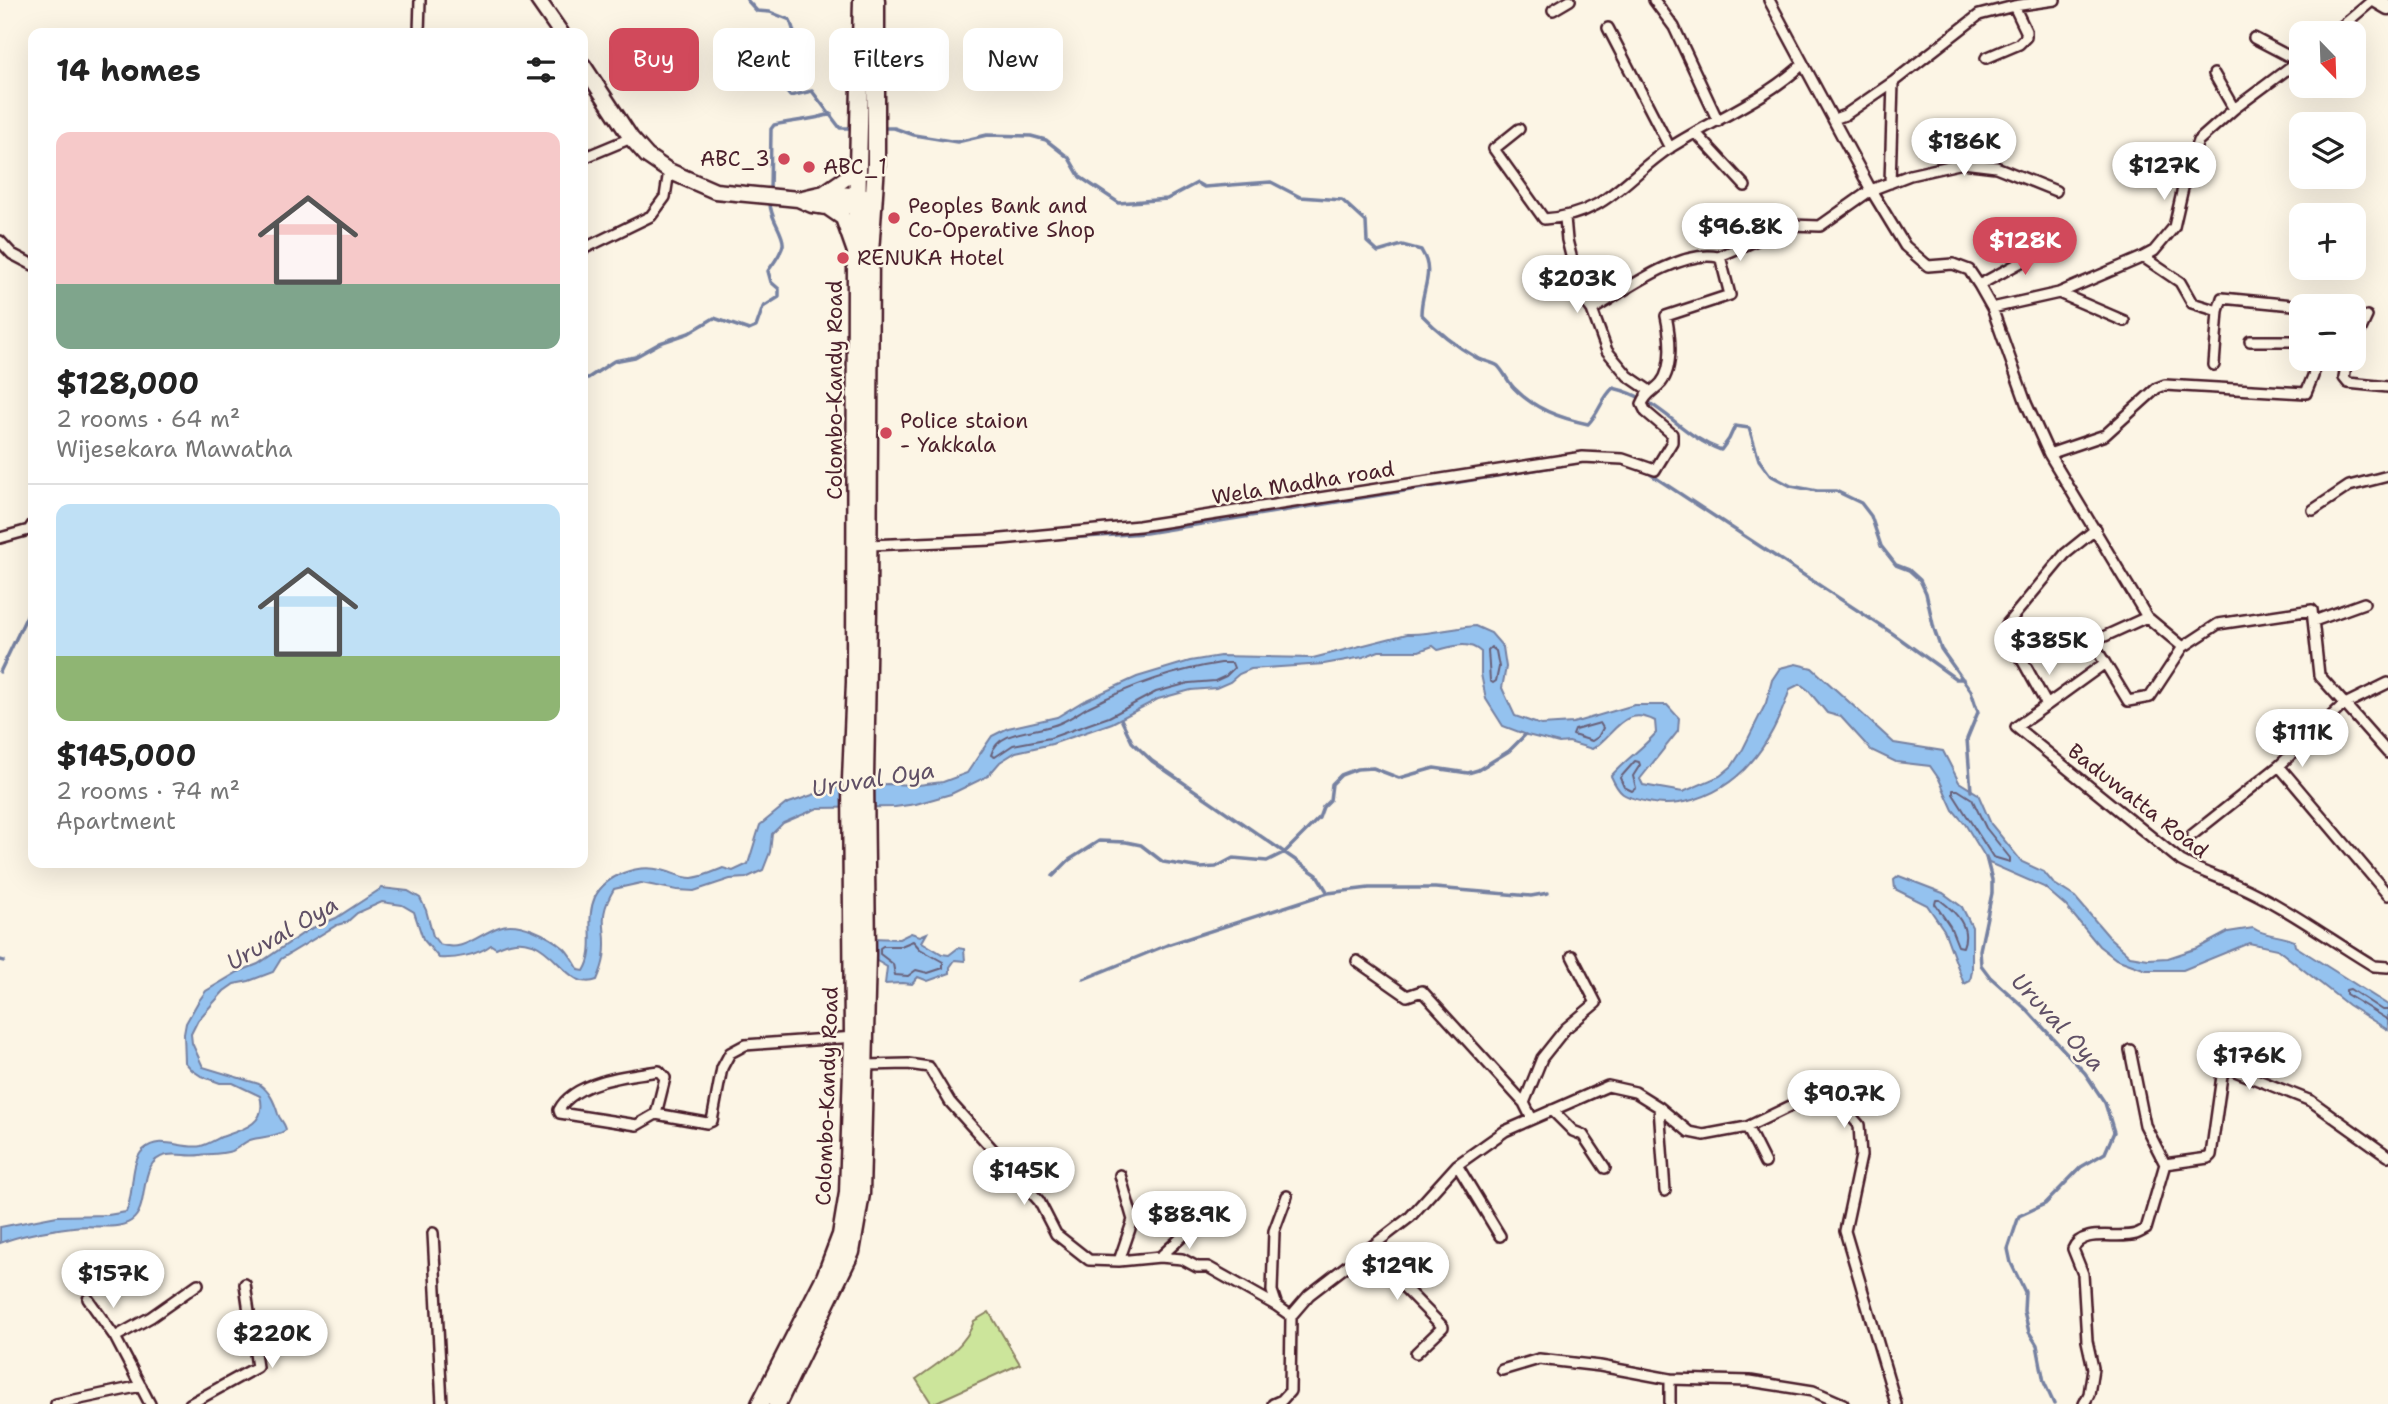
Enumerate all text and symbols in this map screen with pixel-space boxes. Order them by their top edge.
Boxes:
north arrow [2289,21,2366,98]
map controls [2289,21,2366,371]
chip: Buy [609,28,699,91]
chip: Rent [713,28,815,91]
chip: Filters [829,28,949,91]
chip: New [963,28,1063,91]
text: 14 homes [56,50,201,91]
icon: filters [522,51,560,89]
button: layers [2289,112,2366,189]
pin: $186K [1915,118,2013,178]
text: $186K [1927,126,2001,156]
pin: $127K [2115,142,2213,202]
place label: ABC_3 [700,145,770,173]
text: $127K [2128,150,2200,180]
marker: ABC_3 [776,151,792,167]
place label: ABC_1 [823,153,887,181]
marker: ABC_1 [801,159,817,175]
icon: home [245,177,371,303]
place label: Peoples Bank and Co-Operative Shop [908,192,1095,244]
button: + [2289,203,2366,280]
pin: $96.8K [1683,204,1797,263]
marker: Peoples Bank and Co-Operative Shop [886,210,902,226]
text: $96.8K [1698,211,1782,241]
pin: $128K [1976,218,2074,277]
text: $128K [1989,225,2061,255]
place label: RENUKA Hotel [857,244,1005,272]
marker: RENUKA Hotel [835,250,851,266]
pin: $203K [1528,256,1626,315]
text: $203K [1538,263,1616,293]
street label: Colombo-Kandy Road [821,280,849,500]
button: − [2289,294,2366,371]
text: $128,000 [56,363,199,404]
text: 2 rooms · 64 m² [56,404,240,434]
place label: Police staion - Yakkala [900,407,1028,459]
marker: Police staion - Yakkala [878,425,894,441]
text: Wijesekara Mawatha [56,434,293,464]
street label: Wela Madha road [1210,455,1396,511]
icon: home [245,549,371,675]
pin: $385K [2000,618,2098,677]
text: $385K [2010,625,2088,655]
pin: $111K [2253,710,2351,769]
text: $111K [2272,717,2332,747]
text: $145,000 [56,735,197,776]
street label: Baduwatta Road [2062,737,2214,865]
water label: Uruval Oya [809,754,937,804]
text: 2 rooms · 74 m² [56,776,240,806]
text: Apartment [56,806,176,836]
water label: Uruval Oya [221,889,343,977]
water label: Uruval Oya [2005,966,2111,1078]
street label: Colombo-Kandy Road [809,986,845,1206]
pin: $176K [2200,1032,2298,1092]
text: $176K [2213,1040,2285,1070]
pin: $90.7K [1787,1070,1901,1130]
text: $90.7K [1803,1078,1885,1108]
pin: $145K [975,1148,1073,1207]
text: $145K [989,1155,1059,1185]
pin: $88.9K [1132,1192,1246,1251]
text: $88.9K [1147,1199,1231,1229]
pin: $129K [1348,1242,1446,1302]
pin: $157K [64,1250,162,1310]
text: $129K [1361,1250,1433,1280]
text: $157K [77,1258,149,1288]
pin: $220K [223,1310,321,1370]
text: $220K [233,1318,311,1348]

